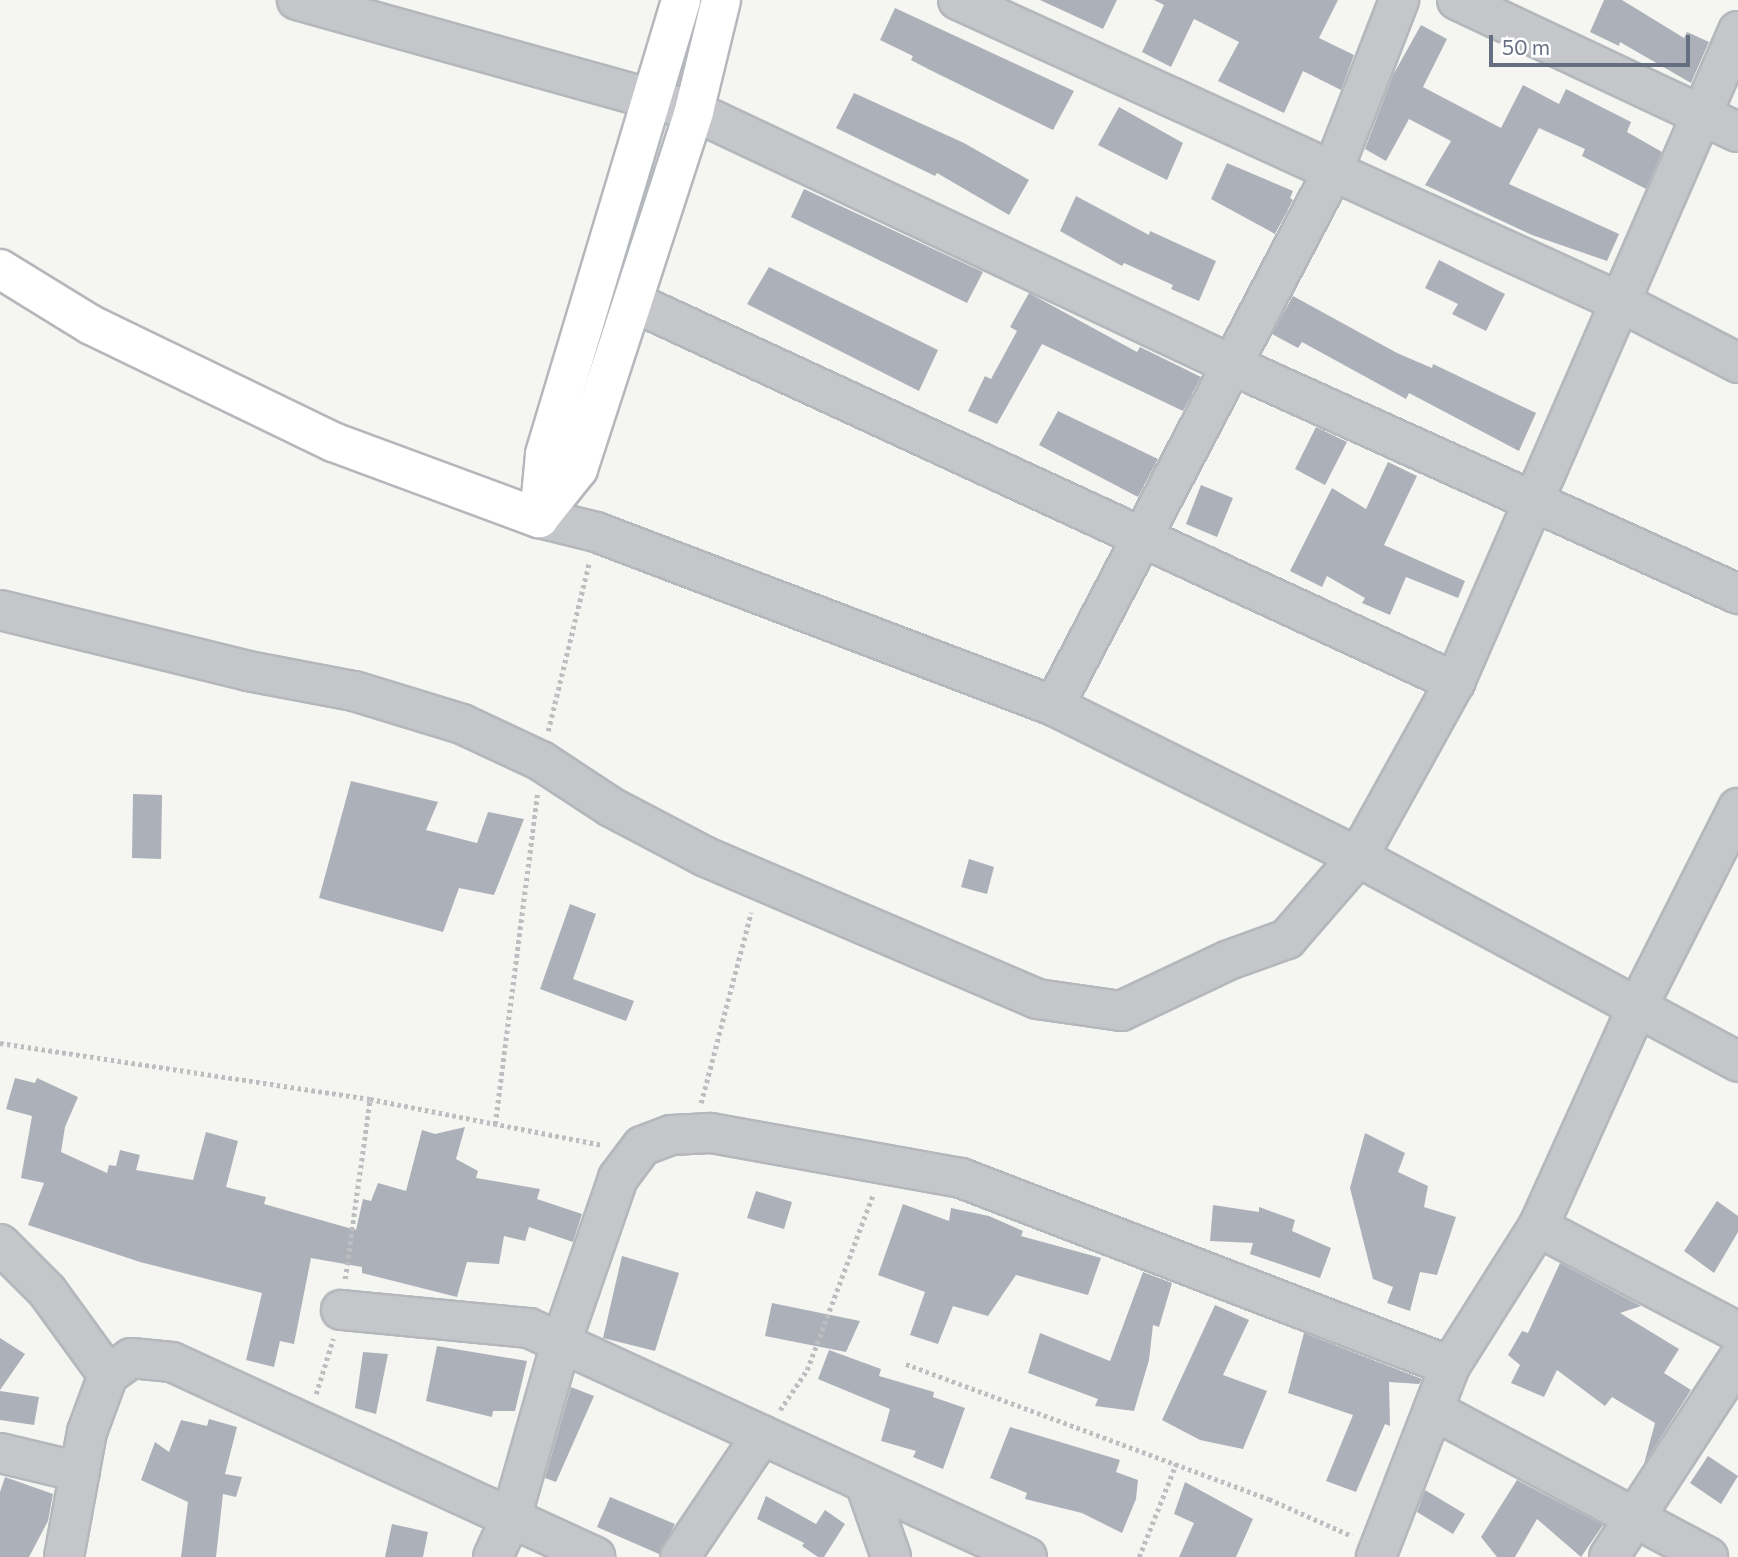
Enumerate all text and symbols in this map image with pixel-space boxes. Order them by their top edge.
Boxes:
scale bar [1493,21,1694,65]
text: 50 m [1502,34,1550,59]

